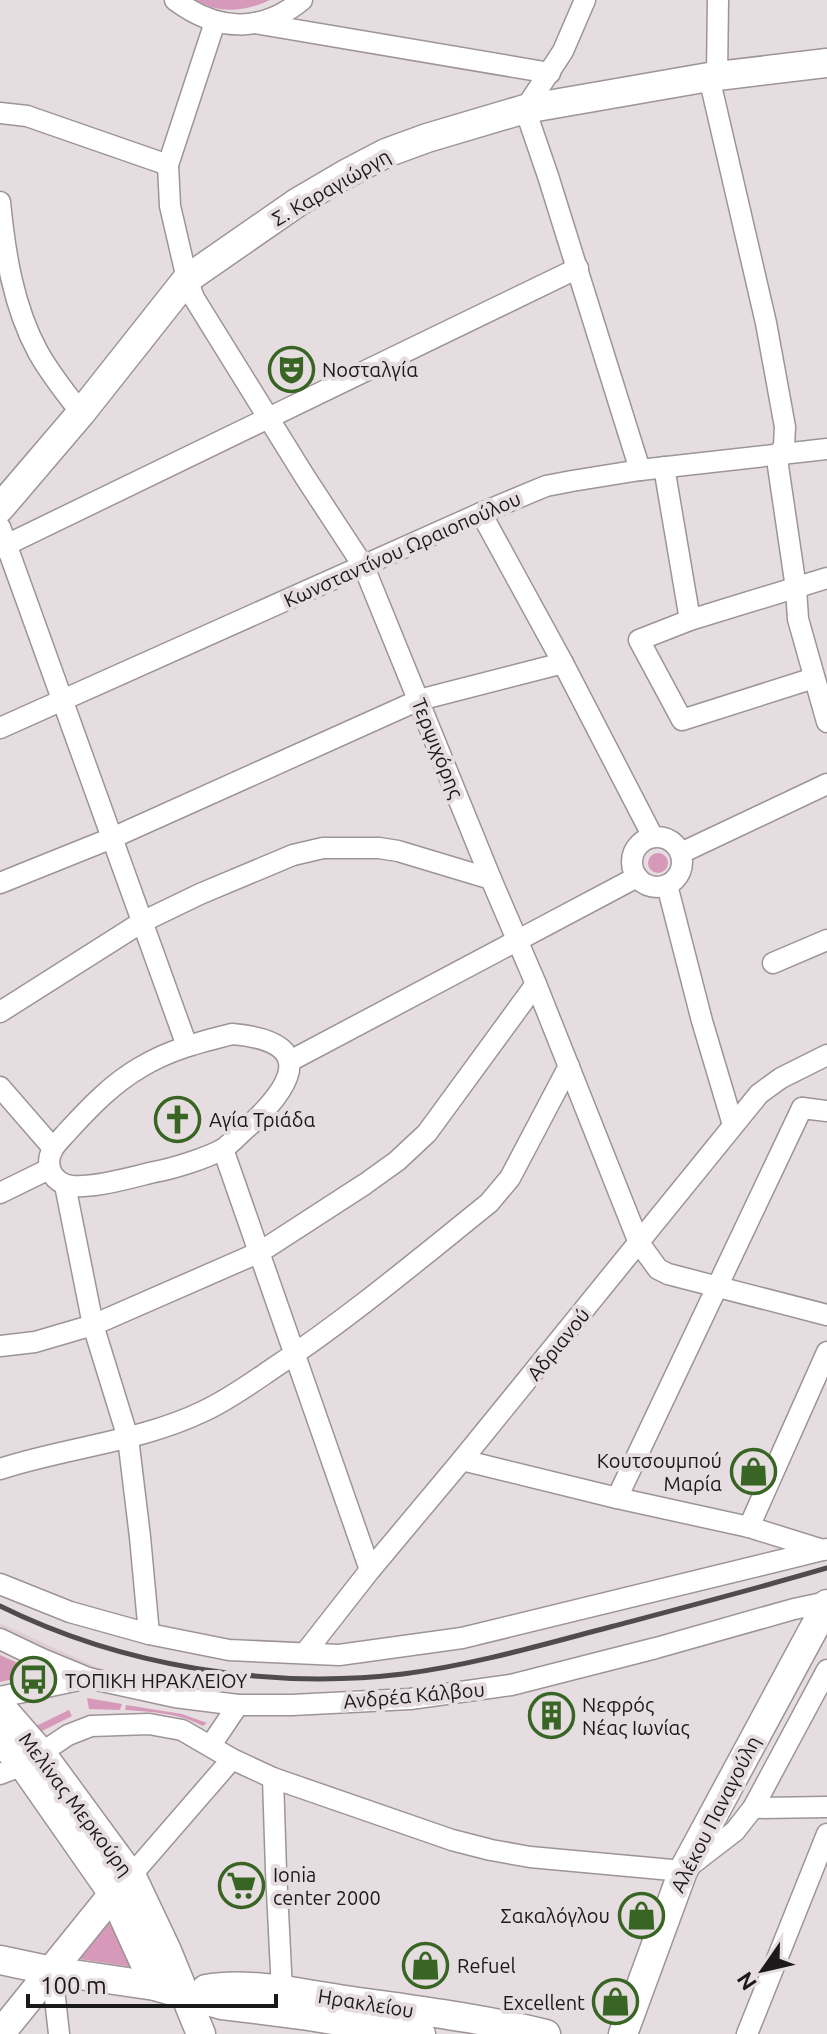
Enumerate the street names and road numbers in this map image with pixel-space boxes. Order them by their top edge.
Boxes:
street label: Σ. Καραγιώργη [268,144,394,230]
street label: Κωνσταντίνου Ωραιοπούλου [280,486,524,612]
street label: Τερψιχόρης [408,695,468,801]
street label: Αδριανού [522,1303,594,1385]
street label: Ανδρέα Κάλβου [342,1677,486,1713]
street label: Μελίνας Μερκούρη [15,1728,137,1880]
street label: Αλέκου Παναγούλη [666,1732,764,1896]
street label: Ηρακλείου [316,1984,416,2022]

